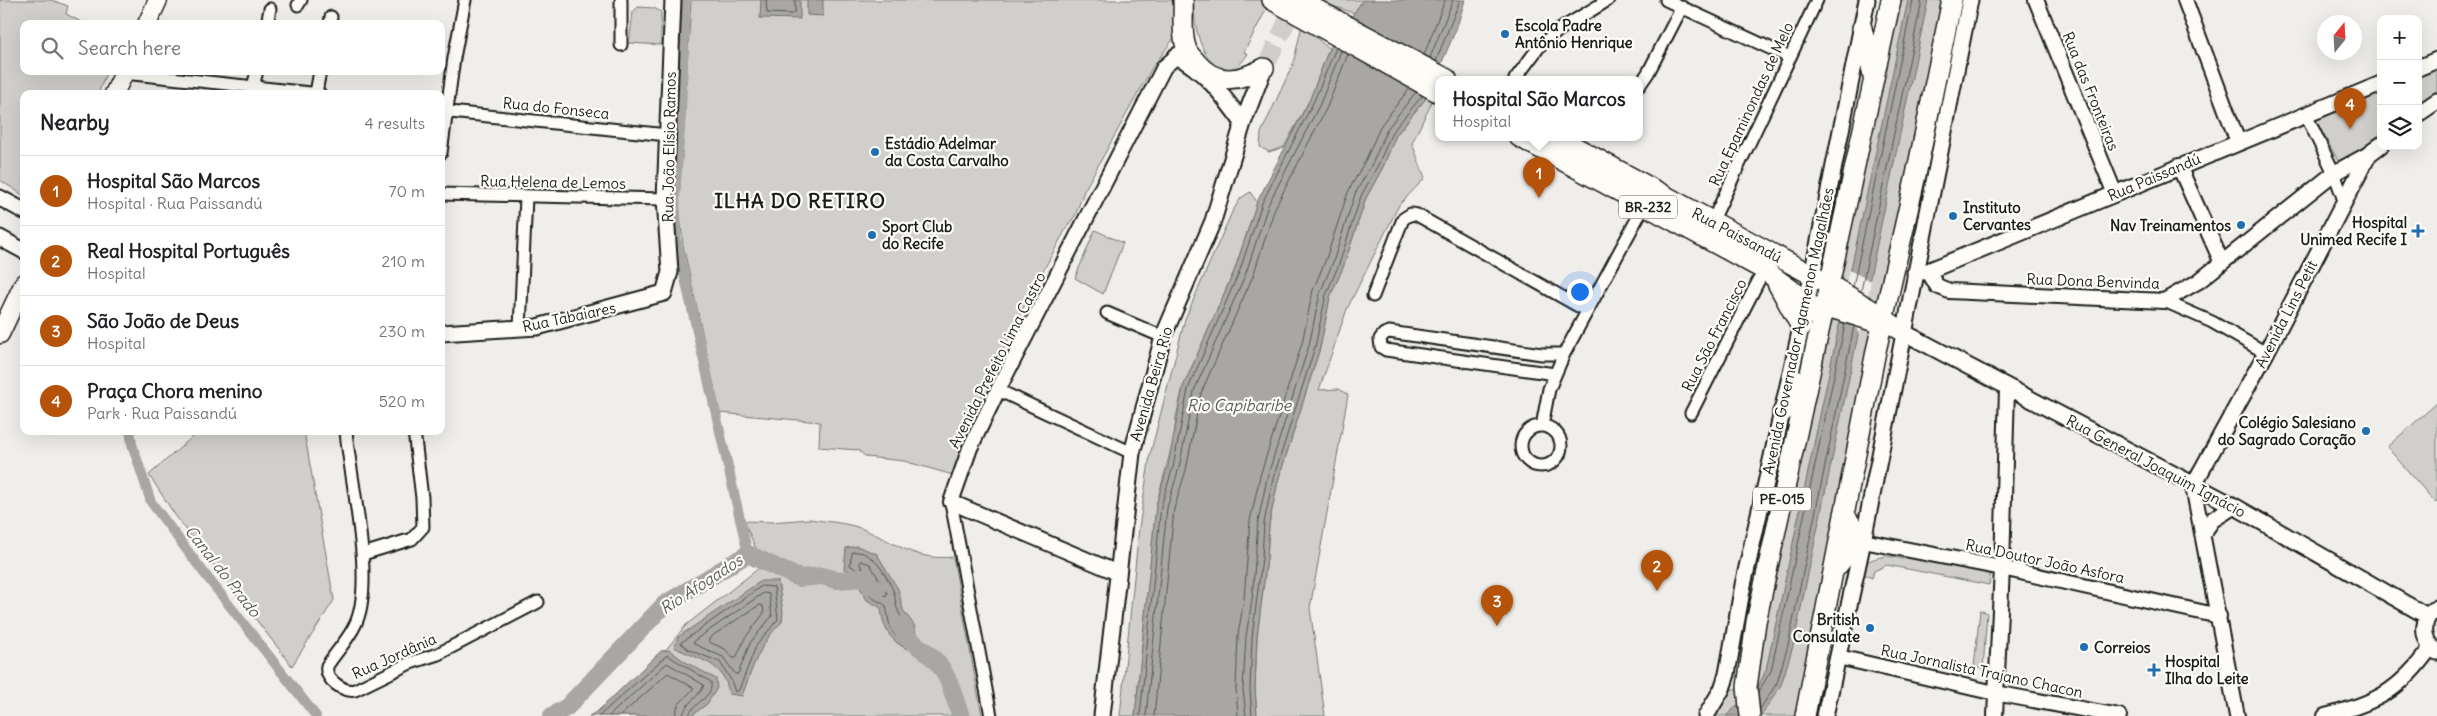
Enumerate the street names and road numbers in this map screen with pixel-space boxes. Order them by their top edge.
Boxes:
street label: Rua Epaminondas de Melo [1705,19,1797,189]
street label: Rua das Fronteiras [2058,29,2124,153]
street label: Rua João Elísio Ramos [658,71,680,223]
street label: Rua do Fonseca [502,93,611,123]
street label: Rua Paissandú [2105,149,2204,205]
street label: Rua Helena de Lemos [480,171,626,193]
street label: Avenida Governador Agamenon Magalhães [1758,186,1838,476]
road number: BR-232 [1619,196,1677,218]
street label: Rua Paissandú [1689,203,1786,267]
street label: Avenida Lins Petit [2251,257,2321,371]
street label: Avenida Prefeito Lima Castro [944,269,1050,451]
street label: Rua Dona Benvinda [2026,269,2160,293]
street label: Rua São Francisco [1677,275,1751,395]
street label: Rua Tabaiares [521,298,618,336]
street label: Avenida Beira Rio [1126,324,1176,444]
street label: Rua General Joaquim Ignácio [2063,411,2249,521]
road number: PE-015 [1753,488,1811,510]
street label: Rua Doutor João Asfora [1964,535,2127,587]
street label: Rua Jordânia [349,629,439,683]
street label: Rua Jornalista Trajano Chacon [1879,640,2085,702]

